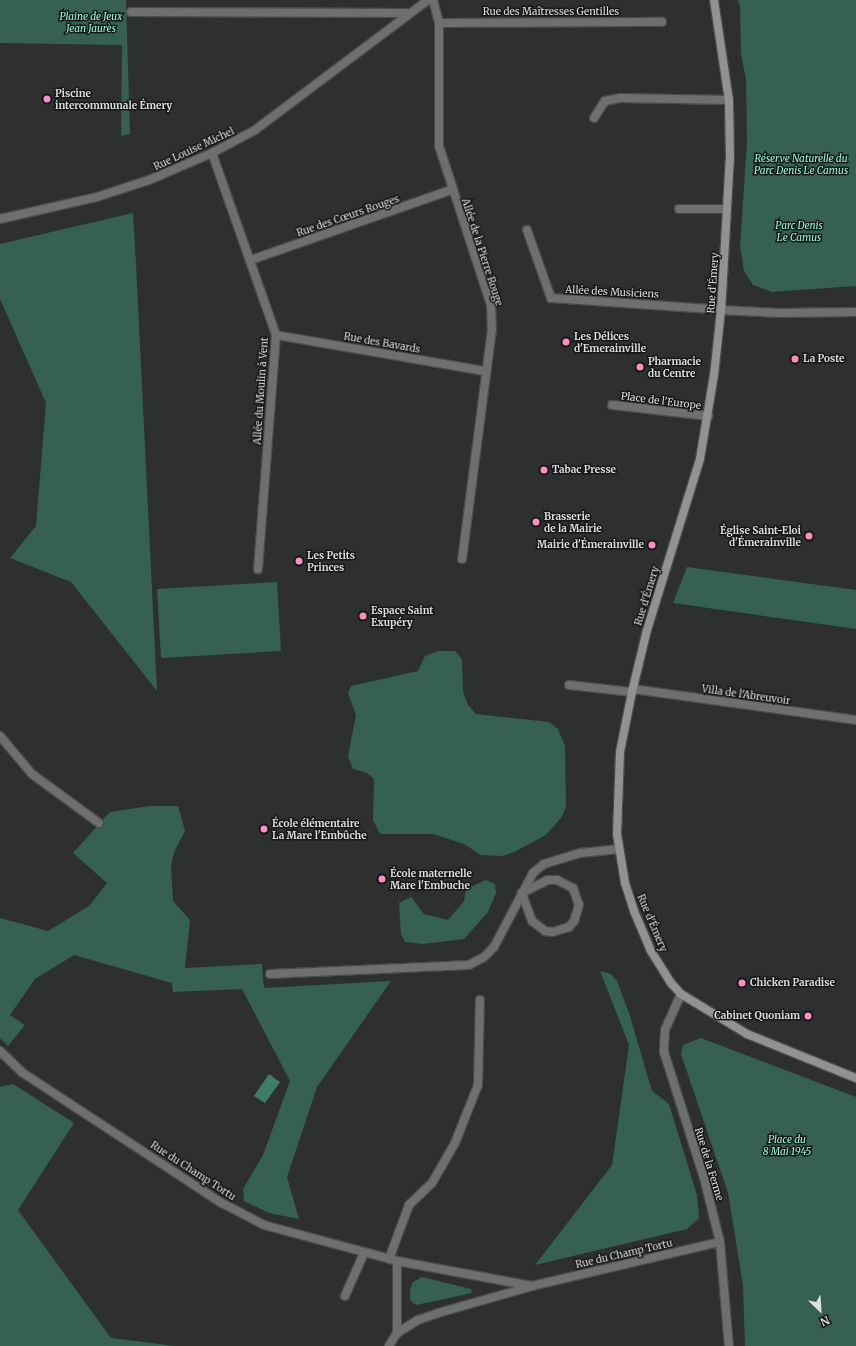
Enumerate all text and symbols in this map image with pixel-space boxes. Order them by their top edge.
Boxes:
street label: Rue des Maîtresses Gentilles [483,6,619,18]
park label: Plaine de Jeux Jean Jaurès [60,10,122,34]
place label: Piscine intercommunale Émery [55,87,172,110]
marker: Piscine intercommunale Émery [42,94,52,104]
street label: Rue Louise Michel [152,125,236,173]
park label: Réserve Naturelle du Parc Denis Le Camus [754,152,848,176]
street label: Rue des Cœurs Rouges [295,193,401,239]
street label: Allée de la Pierre Rouge [459,197,505,307]
park label: Parc Denis Le Camus [775,219,823,242]
street label: Rue d'Émery [705,252,721,314]
street label: Allée des Musiciens [565,284,659,300]
street label: Rue des Bavards [343,330,421,356]
place label: Les Délices d'Emerainville [574,330,646,354]
street label: Allée du Moulin à Vent [251,337,271,445]
marker: Les Délices d'Emerainville [561,337,571,347]
place label: La Poste [803,353,844,365]
marker: La Poste [790,354,800,364]
place label: Pharmacie du Centre [648,355,701,378]
marker: Pharmacie du Centre [635,362,645,372]
street label: Place de l'Europe [620,390,702,412]
place label: Tabac Presse [552,464,616,476]
marker: Tabac Presse [539,465,549,475]
place label: Brasserie de la Mairie [544,510,602,534]
marker: Brasserie de la Mairie [531,517,541,527]
place label: Église Saint-Eloi d'Émerainville [720,524,801,548]
marker: Église Saint-Eloi d'Émerainville [804,531,814,541]
place label: Mairie d'Émerainville [537,539,644,551]
marker: Mairie d'Émerainville [647,540,657,550]
place label: Les Petits Princes [307,549,355,572]
marker: Les Petits Princes [294,556,304,566]
street label: Rue d'Émery [632,565,662,627]
place label: Espace Saint Exupéry [371,604,433,628]
marker: Espace Saint Exupéry [358,611,368,621]
street label: Villa de l'Abreuvoir [701,683,791,707]
place label: École élémentaire La Mare l'Embûche [272,817,367,840]
marker: École élémentaire La Mare l'Embûche [259,824,269,834]
place label: École maternelle Mare l'Embuche [390,867,472,890]
marker: École maternelle Mare l'Embuche [377,874,387,884]
street label: Rue d'Émery [635,892,669,954]
place label: Chicken Paradise [750,977,835,989]
marker: Chicken Paradise [737,978,747,988]
place label: Cabinet Quoniam [714,1010,800,1022]
marker: Cabinet Quoniam [803,1011,813,1021]
street label: Rue de la Ferme [692,1126,726,1202]
park label: Place du 8 Mai 1945 [763,1133,811,1156]
street label: Rue du Champ Tortu [148,1139,238,1203]
street label: Rue du Champ Tortu [574,1237,674,1271]
north arrow [800,1290,840,1330]
text: N [818,1313,832,1329]

